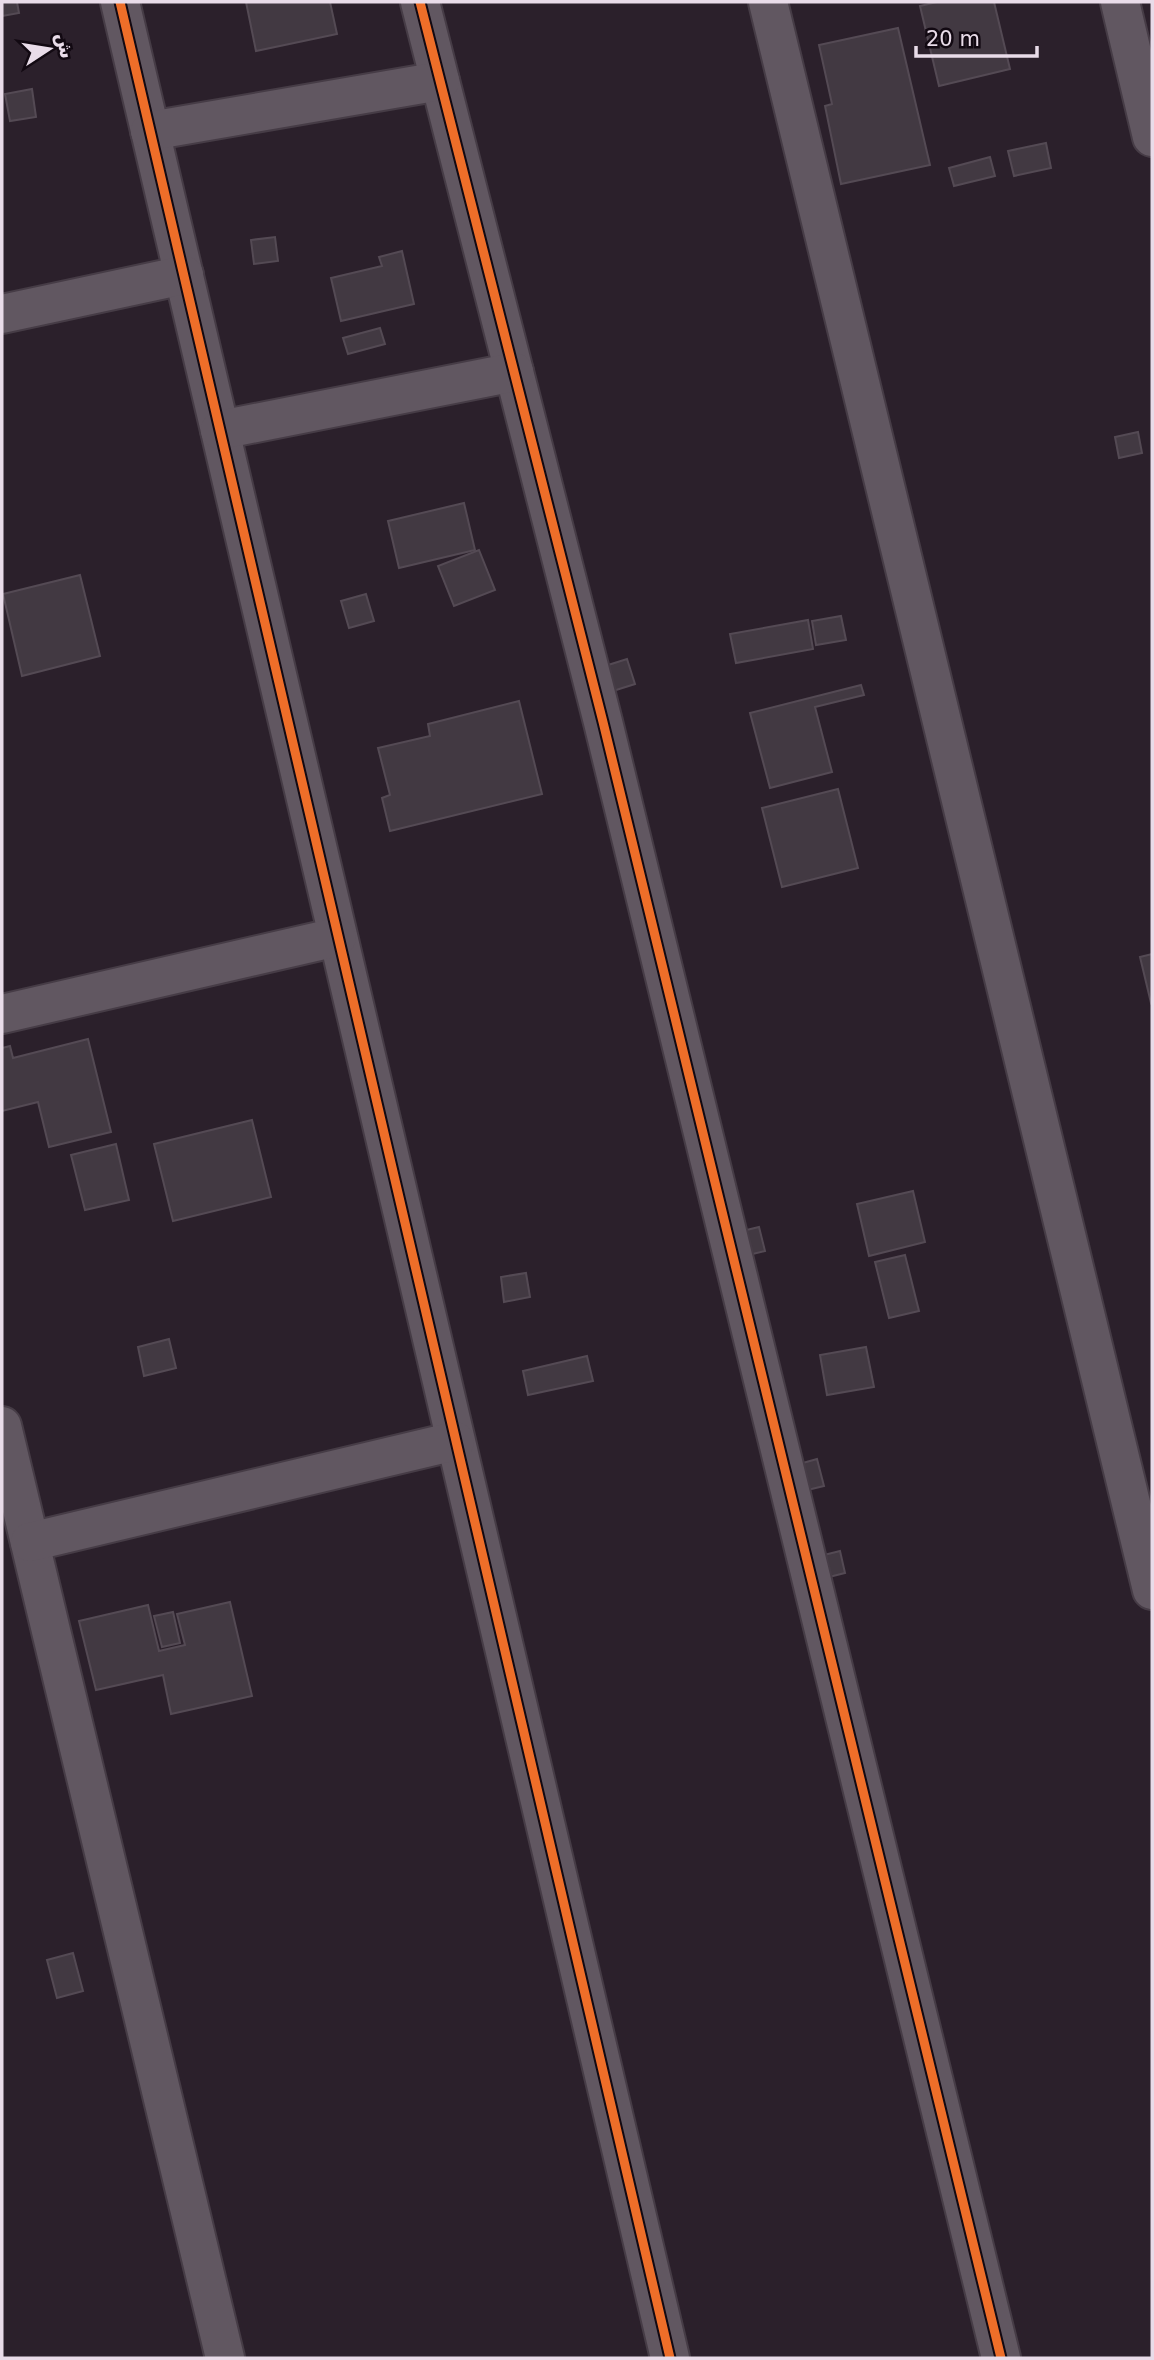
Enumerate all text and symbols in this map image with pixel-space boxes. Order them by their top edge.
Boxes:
north arrow [14,14,84,84]
scale bar [916,14,1037,58]
text: 20 m [926,27,980,51]
text: ش [51,30,79,61]

